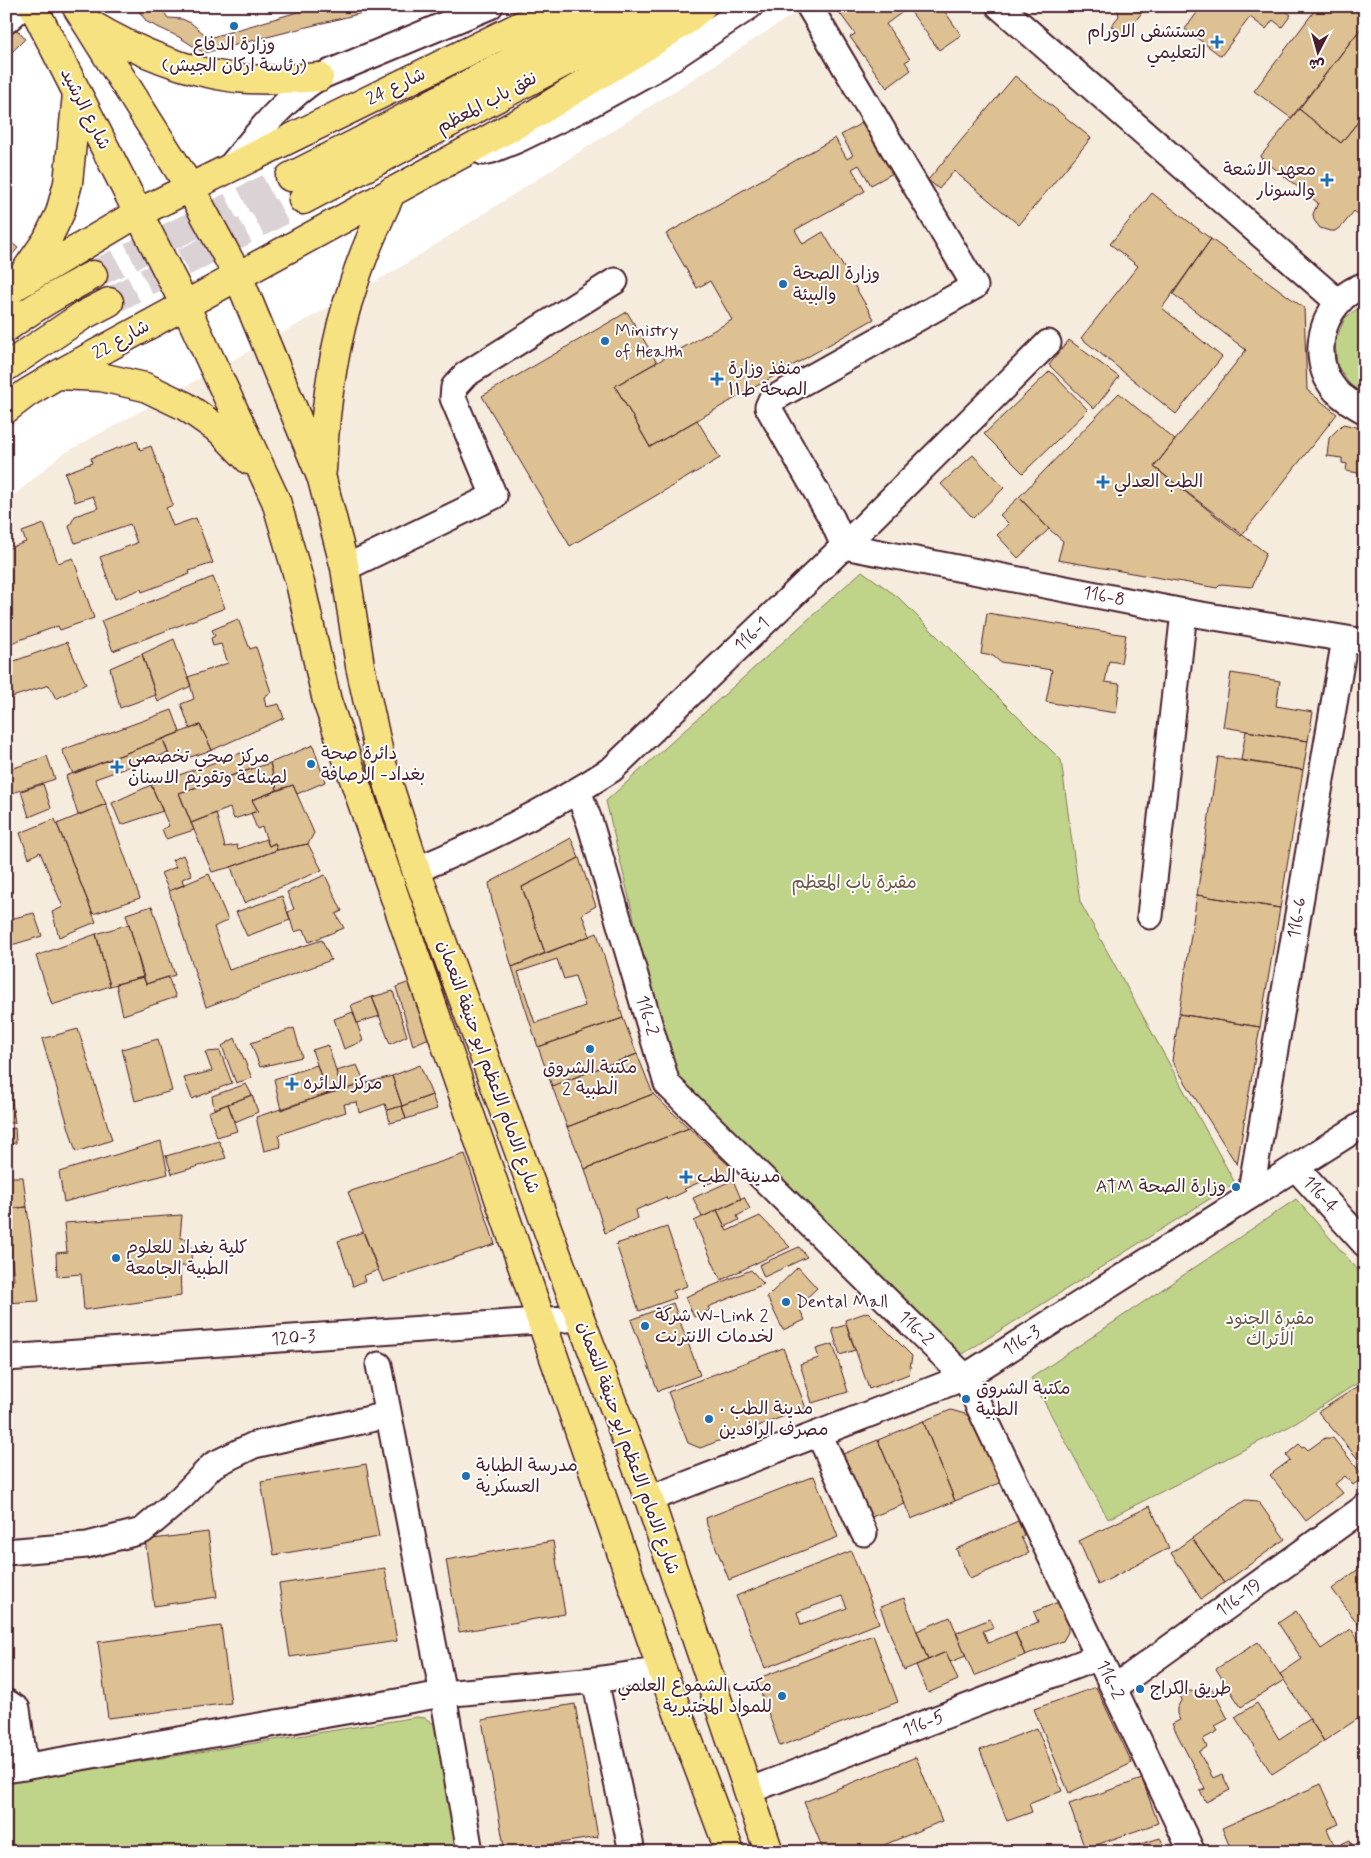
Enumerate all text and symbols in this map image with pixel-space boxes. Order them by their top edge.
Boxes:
marker: وزارة الدفاع (رئاسة اركان الجيش) [228,20,240,32]
place label: مستشفى الاورام التعليمي [1087,20,1206,68]
north arrow [1294,28,1344,78]
place label: وزارة الدفاع (رئاسة اركان الجيش) [162,33,307,78]
marker: مستشفى الاورام التعليمي [1210,35,1224,49]
text: ش [1308,54,1325,74]
street label: شارع 24 [362,62,430,112]
street label: شارع الرشيد [54,64,116,154]
street label: نفق باب المعظم [433,66,542,140]
place label: معهد الاشعة والسونار [1223,158,1316,203]
marker: معهد الاشعة والسونار [1320,173,1334,187]
place label: وزارة الصحة والبيئة [793,262,880,307]
marker: وزارة الصحة والبيئة [777,278,789,290]
street label: شارع 22 [88,314,154,366]
place label: Ministry of Health [615,319,683,364]
marker: Ministry of Health [599,335,611,347]
place label: منفذ وزارة الصحة ط١١ [728,357,807,402]
marker: منفذ وزارة الصحة ط١١ [710,372,724,386]
place label: الطب العدلي [1114,470,1203,497]
marker: الطب العدلي [1096,475,1110,489]
street label: 116-8 [1081,581,1127,612]
street label: 116-1 [729,612,775,657]
place label: دائرة صحة بغداد- الرصافة [321,742,425,787]
place label: مركز صحي تخصصي لصناعة وتقويم الاسنان [128,745,287,791]
marker: دائرة صحة بغداد- الرصافة [305,758,317,770]
marker: مركز صحي تخصصي لصناعة وتقويم الاسنان [110,760,124,774]
park label: مقبرة باب المعظم [791,871,917,896]
street label: 116-6 [1282,896,1313,941]
street label: شارع الامام الاعظم ابو حنيفة النعمان [430,937,545,1197]
street label: 116-2 [629,992,664,1039]
marker: مكتبة الشروق الطبية 2 [584,1043,596,1055]
place label: مكتبة الشروق الطبية 2 [543,1056,637,1101]
place label: مركز الدائره [303,1072,383,1096]
marker: مركز الدائره [285,1077,299,1091]
place label: مدينة الطب [697,1165,780,1189]
marker: مدينة الطب [679,1170,693,1184]
street label: 116-4 [1297,1171,1343,1219]
place label: ATM وزارة الصحة [1096,1175,1226,1199]
marker: ATM وزارة الصحة [1230,1181,1242,1193]
place label: كلية بغداد للعلوم الطبية الجامعة [126,1236,248,1281]
marker: كلية بغداد للعلوم الطبية الجامعة [110,1252,122,1264]
place label: Dental Mall [796,1290,888,1314]
marker: Dental Mall [780,1296,792,1308]
place label: شركة W-Link 2 لخدمات الانترنت [655,1304,773,1349]
street label: 116-2 [893,1305,939,1352]
park label: مقبرة الجنود الأتراك [1226,1307,1314,1352]
street label: شارع الامام الاعظم ابو حنيفة النعمان [570,1318,685,1578]
marker: شركة W-Link 2 لخدمات الانترنت [639,1320,651,1332]
street label: 116-3 [998,1320,1045,1362]
street label: 120-3 [270,1324,316,1352]
place label: مكتبة الشروق الطبية [976,1377,1070,1422]
marker: مكتبة الشروق الطبية [960,1393,972,1405]
place label: مدينة الطب ٠ مصرف الرافدين [719,1397,829,1442]
marker: مدينة الطب ٠ مصرف الرافدين [703,1413,715,1425]
place label: مدرسة الطبابة العسكرية [476,1454,578,1499]
marker: مدرسة الطبابة العسكرية [460,1470,472,1482]
street label: 116-19 [1211,1573,1267,1623]
street label: 116-2 [1090,1656,1130,1704]
place label: مكتب الشموع العلمي للمواد المختبرية [618,1674,772,1719]
place label: طريق الكراج [1150,1677,1231,1701]
marker: طريق الكراج [1134,1683,1146,1695]
marker: مكتب الشموع العلمي للمواد المختبرية [776,1690,788,1702]
street label: 116-5 [899,1705,948,1743]

